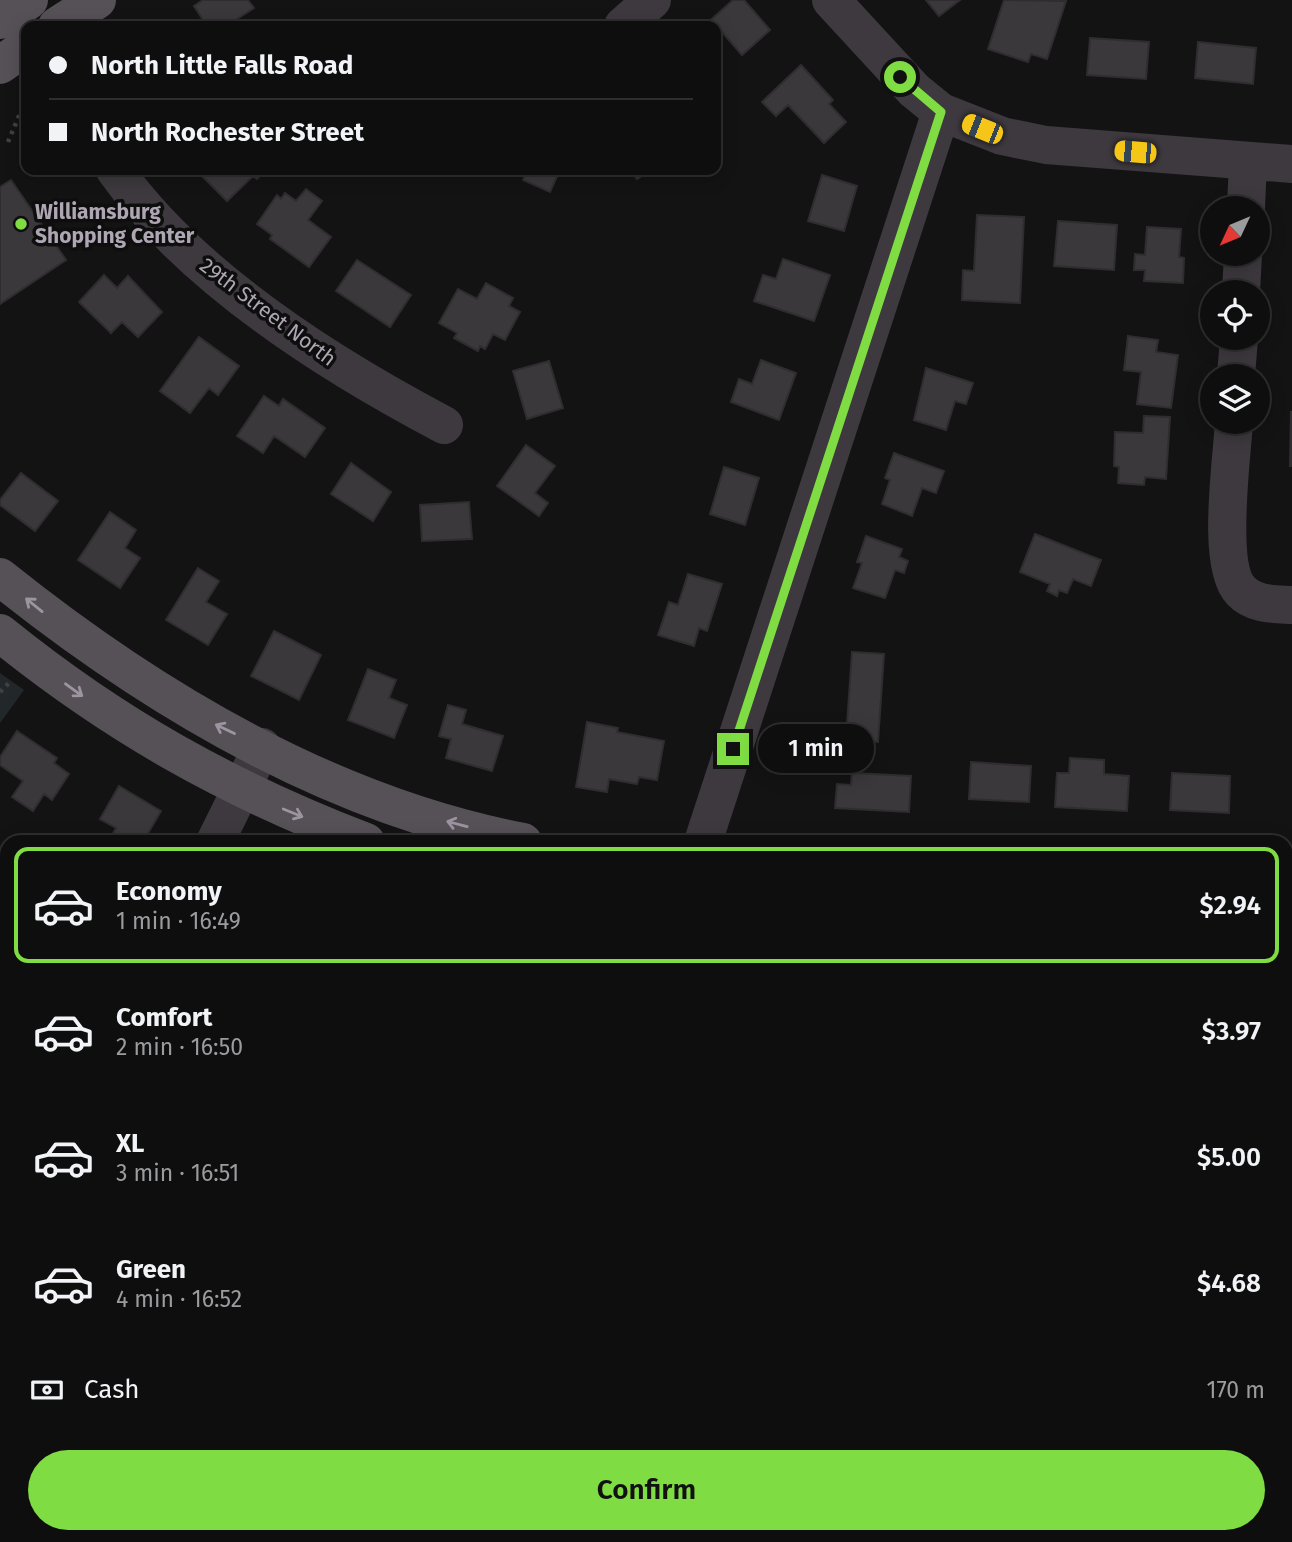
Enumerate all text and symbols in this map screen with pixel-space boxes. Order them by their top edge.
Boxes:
text: North Little Falls Road [91,50,353,81]
route start [884,61,916,93]
car [959,111,1006,147]
text: North Rochester Street [91,117,364,148]
car [1114,140,1157,164]
north arrow [1200,196,1270,266]
map controls [1200,196,1270,434]
place label: Williamsburg Shopping Center [35,199,195,249]
marker: Williamsburg Shopping Center [13,216,29,232]
street label: 29th Street North [195,252,341,372]
button: locate [1200,280,1270,350]
button: layers [1200,364,1270,434]
one-way arrow [26,597,44,612]
one-way arrow [64,683,83,697]
one-way arrow [215,721,236,735]
callout: 1 min [758,724,873,774]
route end [717,733,749,765]
text: 1 min [788,734,844,762]
one-way arrow [281,808,303,821]
one-way arrow [446,817,468,830]
icon: car [32,874,95,937]
text: Economy [116,876,222,907]
text: $2.94 [1200,890,1261,921]
text: 1 min · 16:49 [116,907,241,935]
icon: car [32,1000,95,1063]
text: Comfort [116,1002,212,1033]
text: $3.97 [1202,1016,1261,1047]
text: 2 min · 16:50 [116,1033,243,1061]
icon: car [32,1126,95,1189]
text: XL [116,1128,144,1159]
text: $5.00 [1197,1142,1261,1173]
text: 3 min · 16:51 [116,1159,239,1187]
icon: car [32,1252,95,1315]
text: Green [116,1254,186,1285]
text: $4.68 [1197,1268,1261,1299]
text: 4 min · 16:52 [116,1285,242,1313]
icon: cash [28,1371,66,1409]
text: Cash [84,1374,140,1405]
text: 170 m [1206,1376,1265,1404]
button: Confirm [28,1450,1265,1530]

